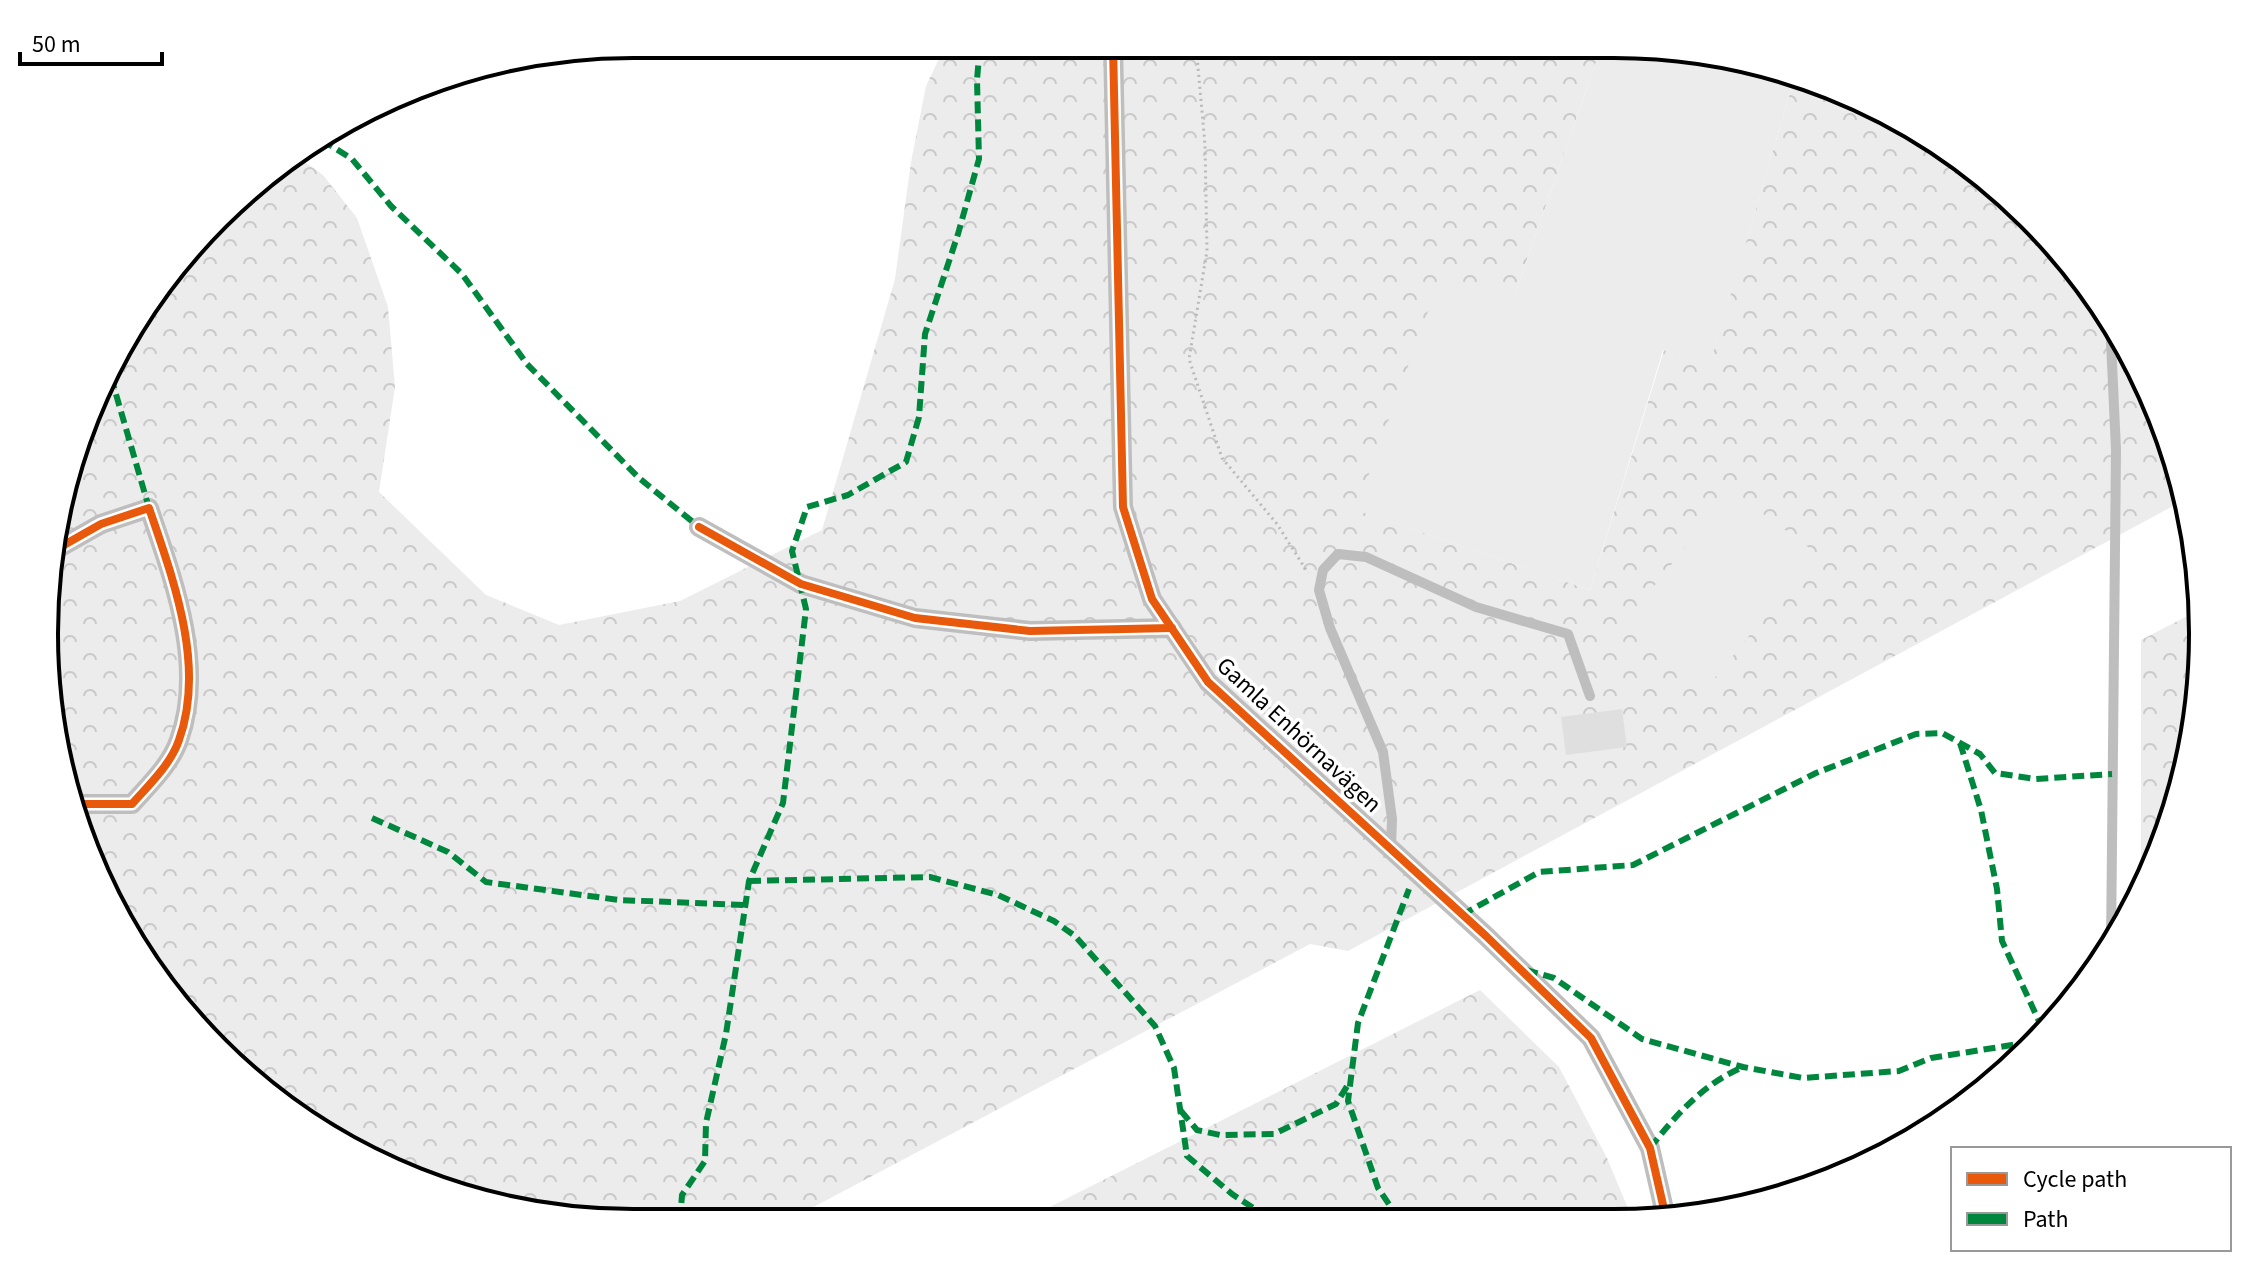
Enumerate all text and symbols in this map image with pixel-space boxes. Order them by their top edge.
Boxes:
scale bar [20,16,162,66]
text: 50 m [32,27,81,62]
street label: Gamla Enhörnavägen [1209,649,1389,821]
legend [1951,1147,2231,1251]
text: Cycle path [2023,1162,2127,1197]
text: Path [2023,1202,2069,1237]

